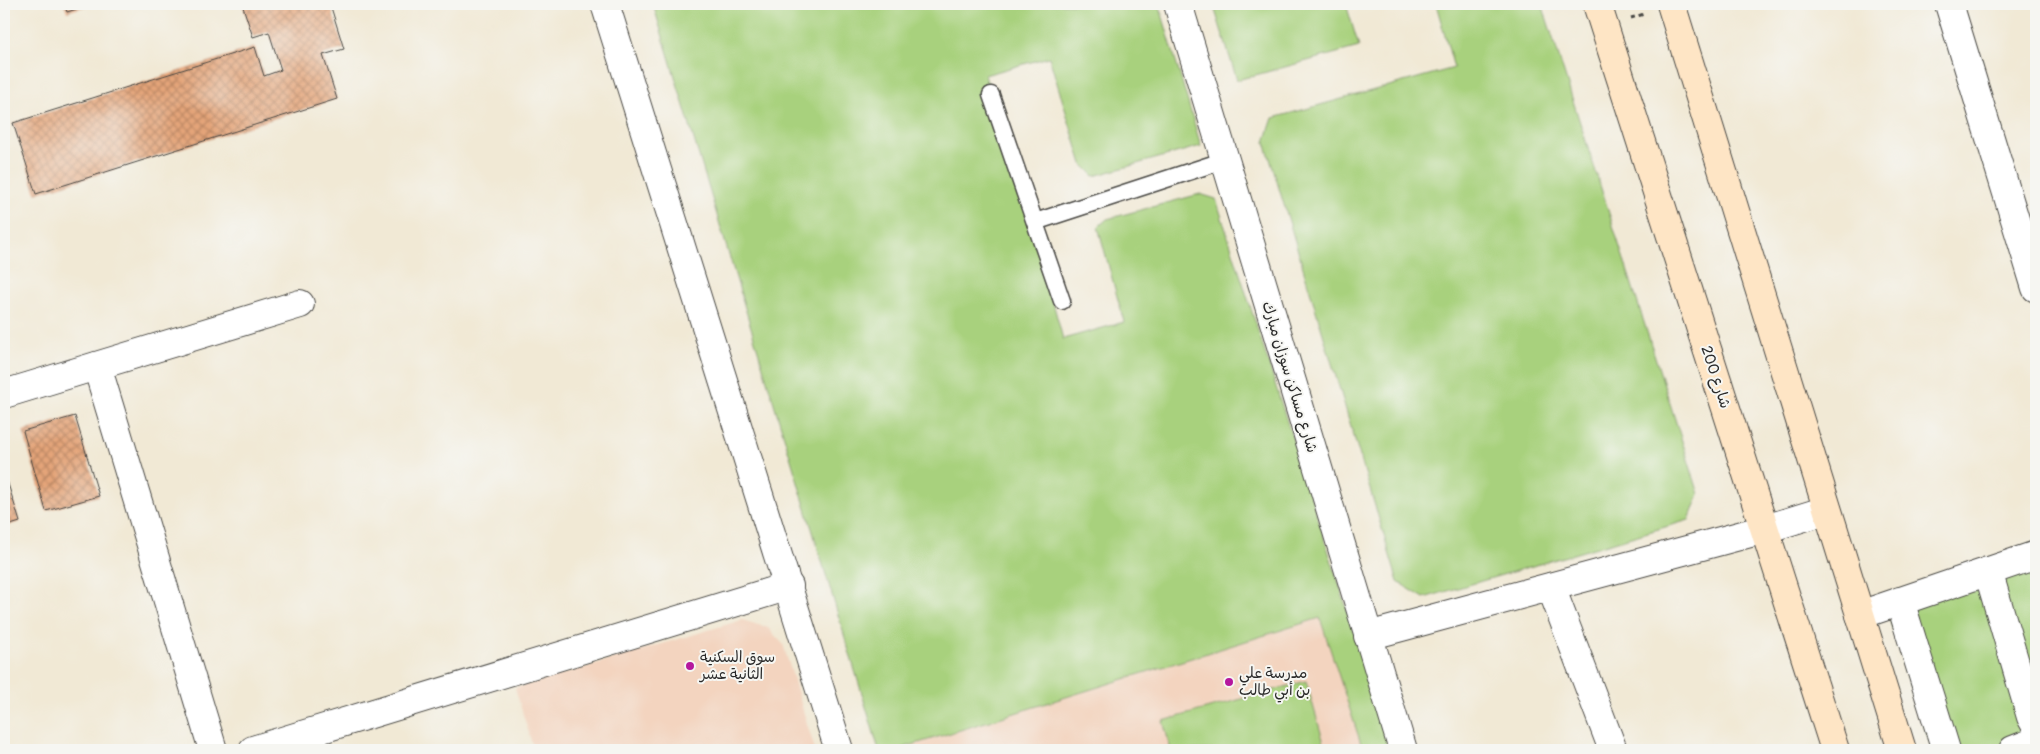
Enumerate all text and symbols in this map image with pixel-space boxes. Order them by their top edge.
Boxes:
street label: شارع مساكن سوزان مبارك [1257,299,1322,455]
street label: شارع 200 [1697,343,1735,411]
place label: سوق السكنية الثانية عشر [698,648,775,684]
marker: سوق السكنية الثانية عشر [684,660,696,672]
place label: مدرسة علي بن أبي طالب [1239,664,1310,703]
marker: مدرسة علي بن أبي طالب [1223,676,1235,688]

